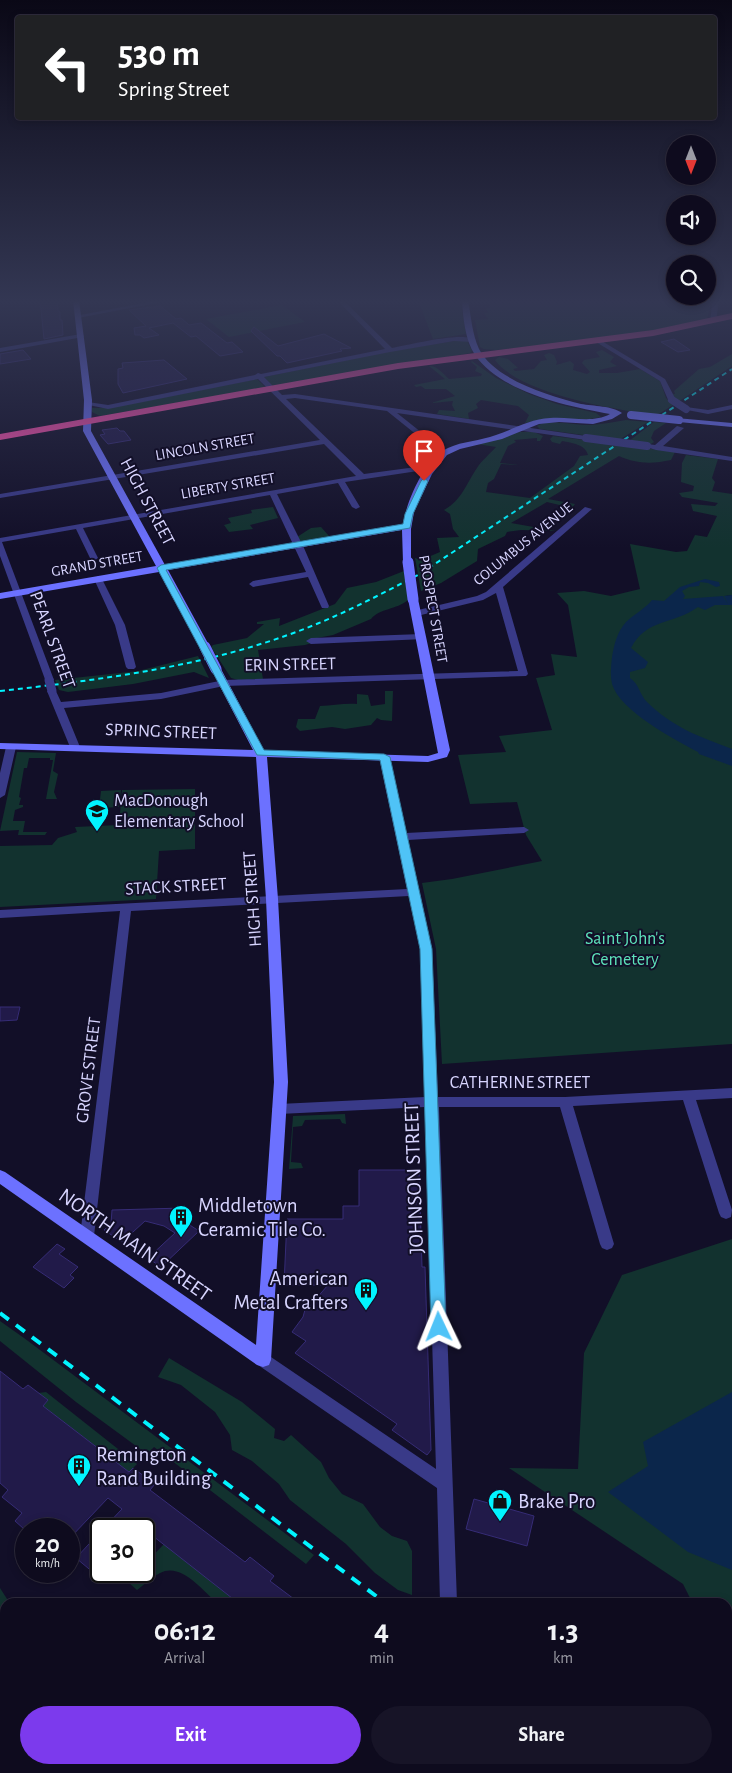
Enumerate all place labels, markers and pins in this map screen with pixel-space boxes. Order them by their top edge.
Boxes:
pin [403,430,445,481]
place label: MacDonough Elementary School [114,792,245,831]
school or university icon: MacDonough Elementary School [84,798,110,832]
place label: Middletown Ceramic Tile Co. [198,1195,326,1240]
building icon: Middletown Ceramic Tile Co. [168,1204,194,1238]
place label: American Metal Crafters [233,1268,348,1313]
building icon: American Metal Crafters [353,1277,379,1311]
place label: Remington Rand Building [96,1444,212,1489]
building icon: Remington Rand Building [66,1453,92,1487]
shop icon: Brake Pro [487,1488,513,1522]
place label: Brake Pro [518,1491,595,1512]

